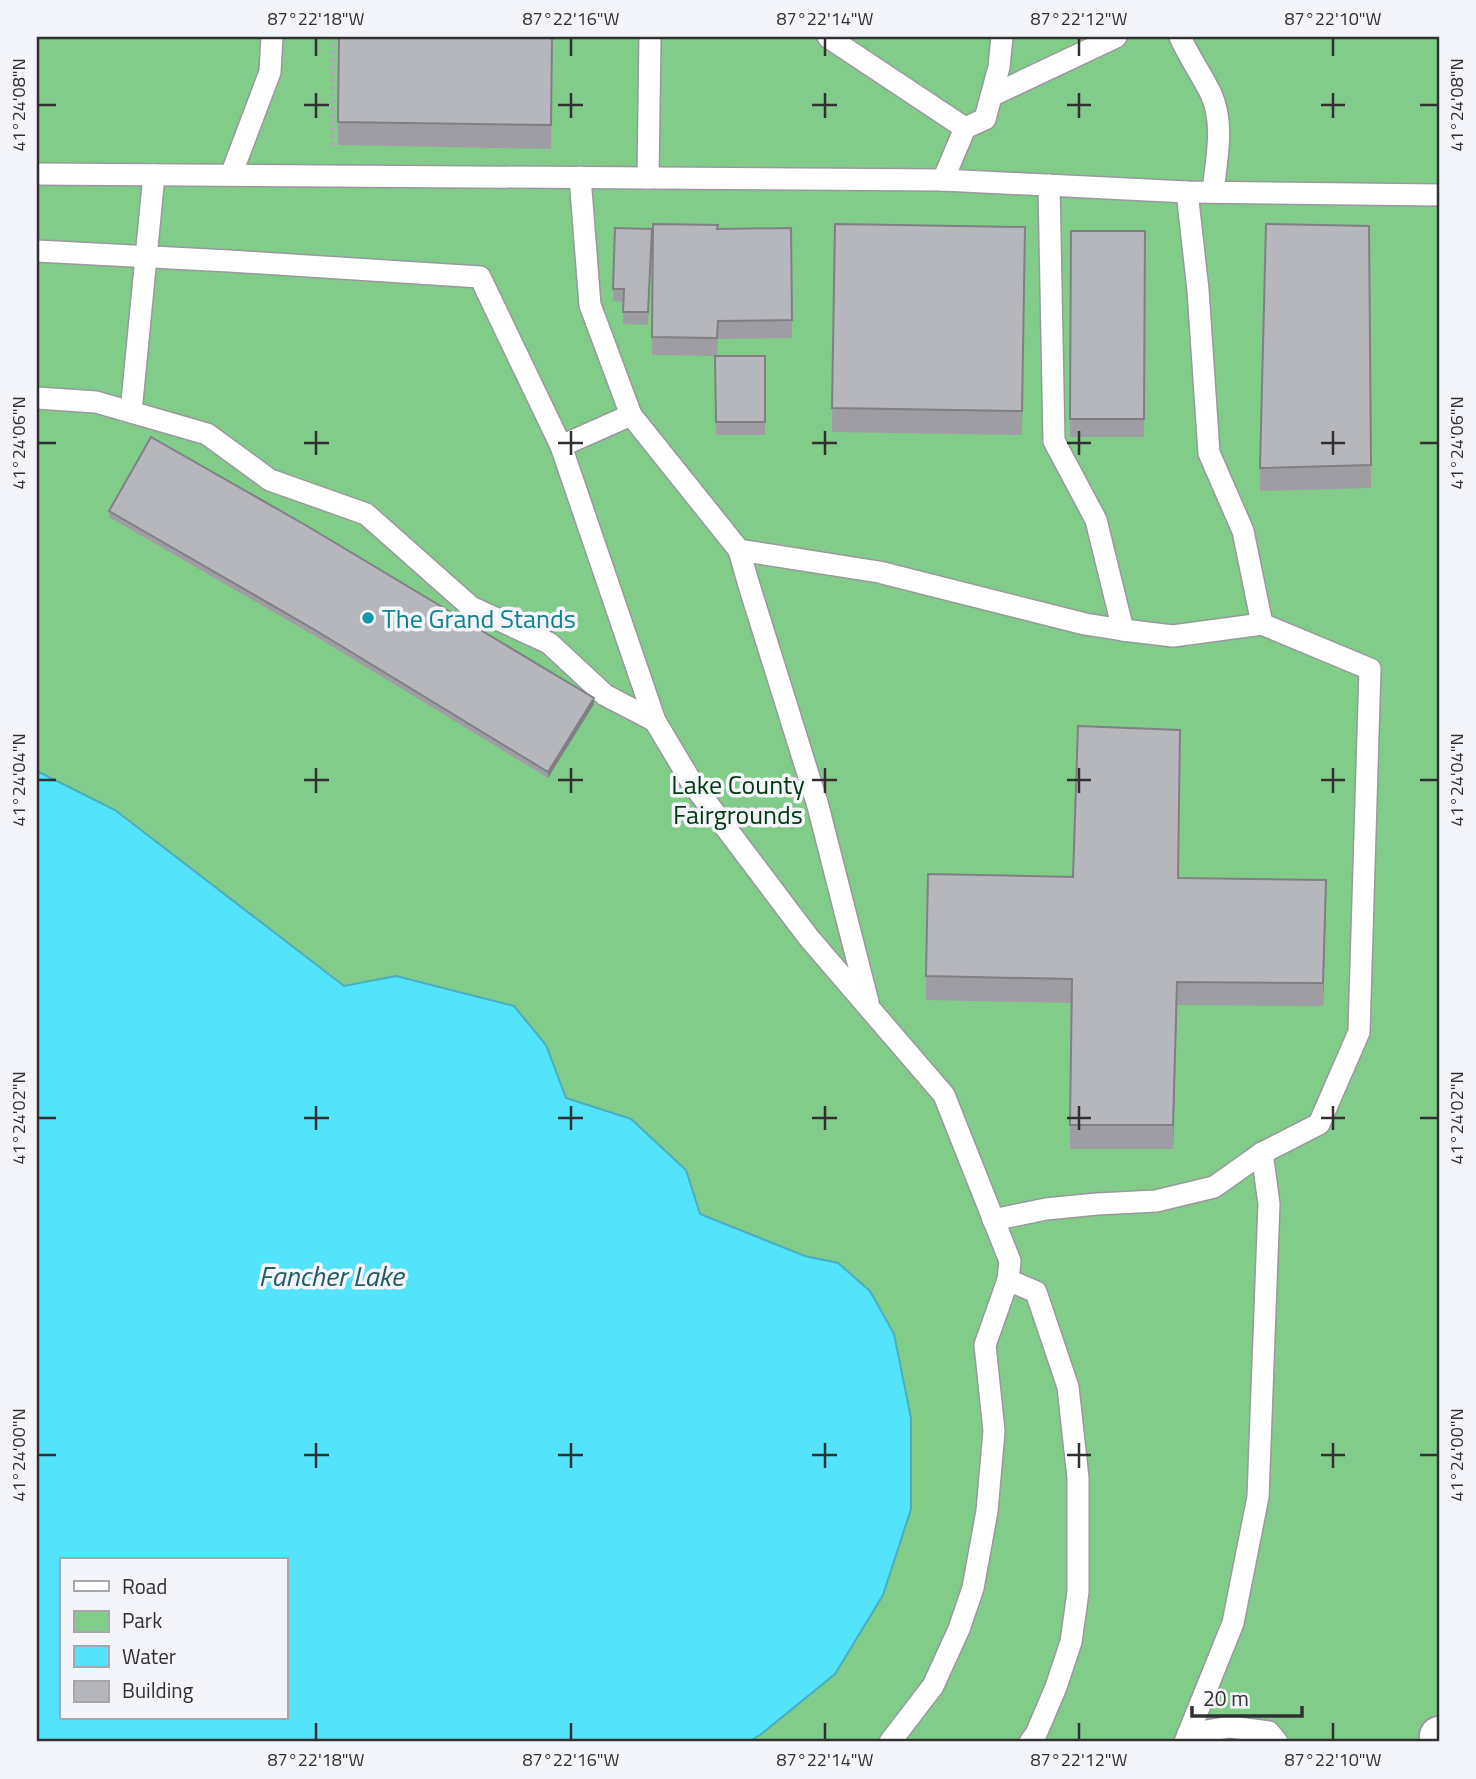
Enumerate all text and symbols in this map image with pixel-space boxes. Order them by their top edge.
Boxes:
text: 87°22'18"W [268,5,365,32]
text: 87°22'16"W [523,5,620,32]
text: 87°22'14"W [777,5,874,32]
text: 87°22'12"W [1031,5,1128,32]
text: 87°22'10"W [1285,5,1382,32]
text: 41°24'08"N [5,58,32,152]
text: 41°24'08"N [1443,58,1470,152]
text: 41°24'06"N [5,396,32,490]
text: 41°24'06"N [1443,396,1470,490]
place label: The Grand Stands [382,599,576,638]
marker: The Grand Stands [360,610,376,626]
text: 41°24'04"N [5,733,32,827]
text: 41°24'04"N [1443,733,1470,827]
park label: Lake County Fairgrounds [671,765,805,834]
text: 41°24'02"N [5,1071,32,1165]
text: 41°24'02"N [1443,1071,1470,1165]
water label: Fancher Lake [258,1254,406,1297]
text: 41°24'00"N [5,1408,32,1502]
text: 41°24'00"N [1443,1408,1470,1502]
legend [60,1558,287,1720]
text: Road [122,1570,167,1602]
text: Park [122,1604,162,1636]
text: Water [122,1640,176,1672]
text: Building [122,1674,194,1706]
scale bar [1192,1674,1303,1718]
text: 20 m [1203,1682,1249,1714]
text: 87°22'18"W [268,1746,365,1773]
text: 87°22'16"W [523,1746,620,1773]
text: 87°22'14"W [777,1746,874,1773]
text: 87°22'12"W [1031,1746,1128,1773]
text: 87°22'10"W [1285,1746,1382,1773]

